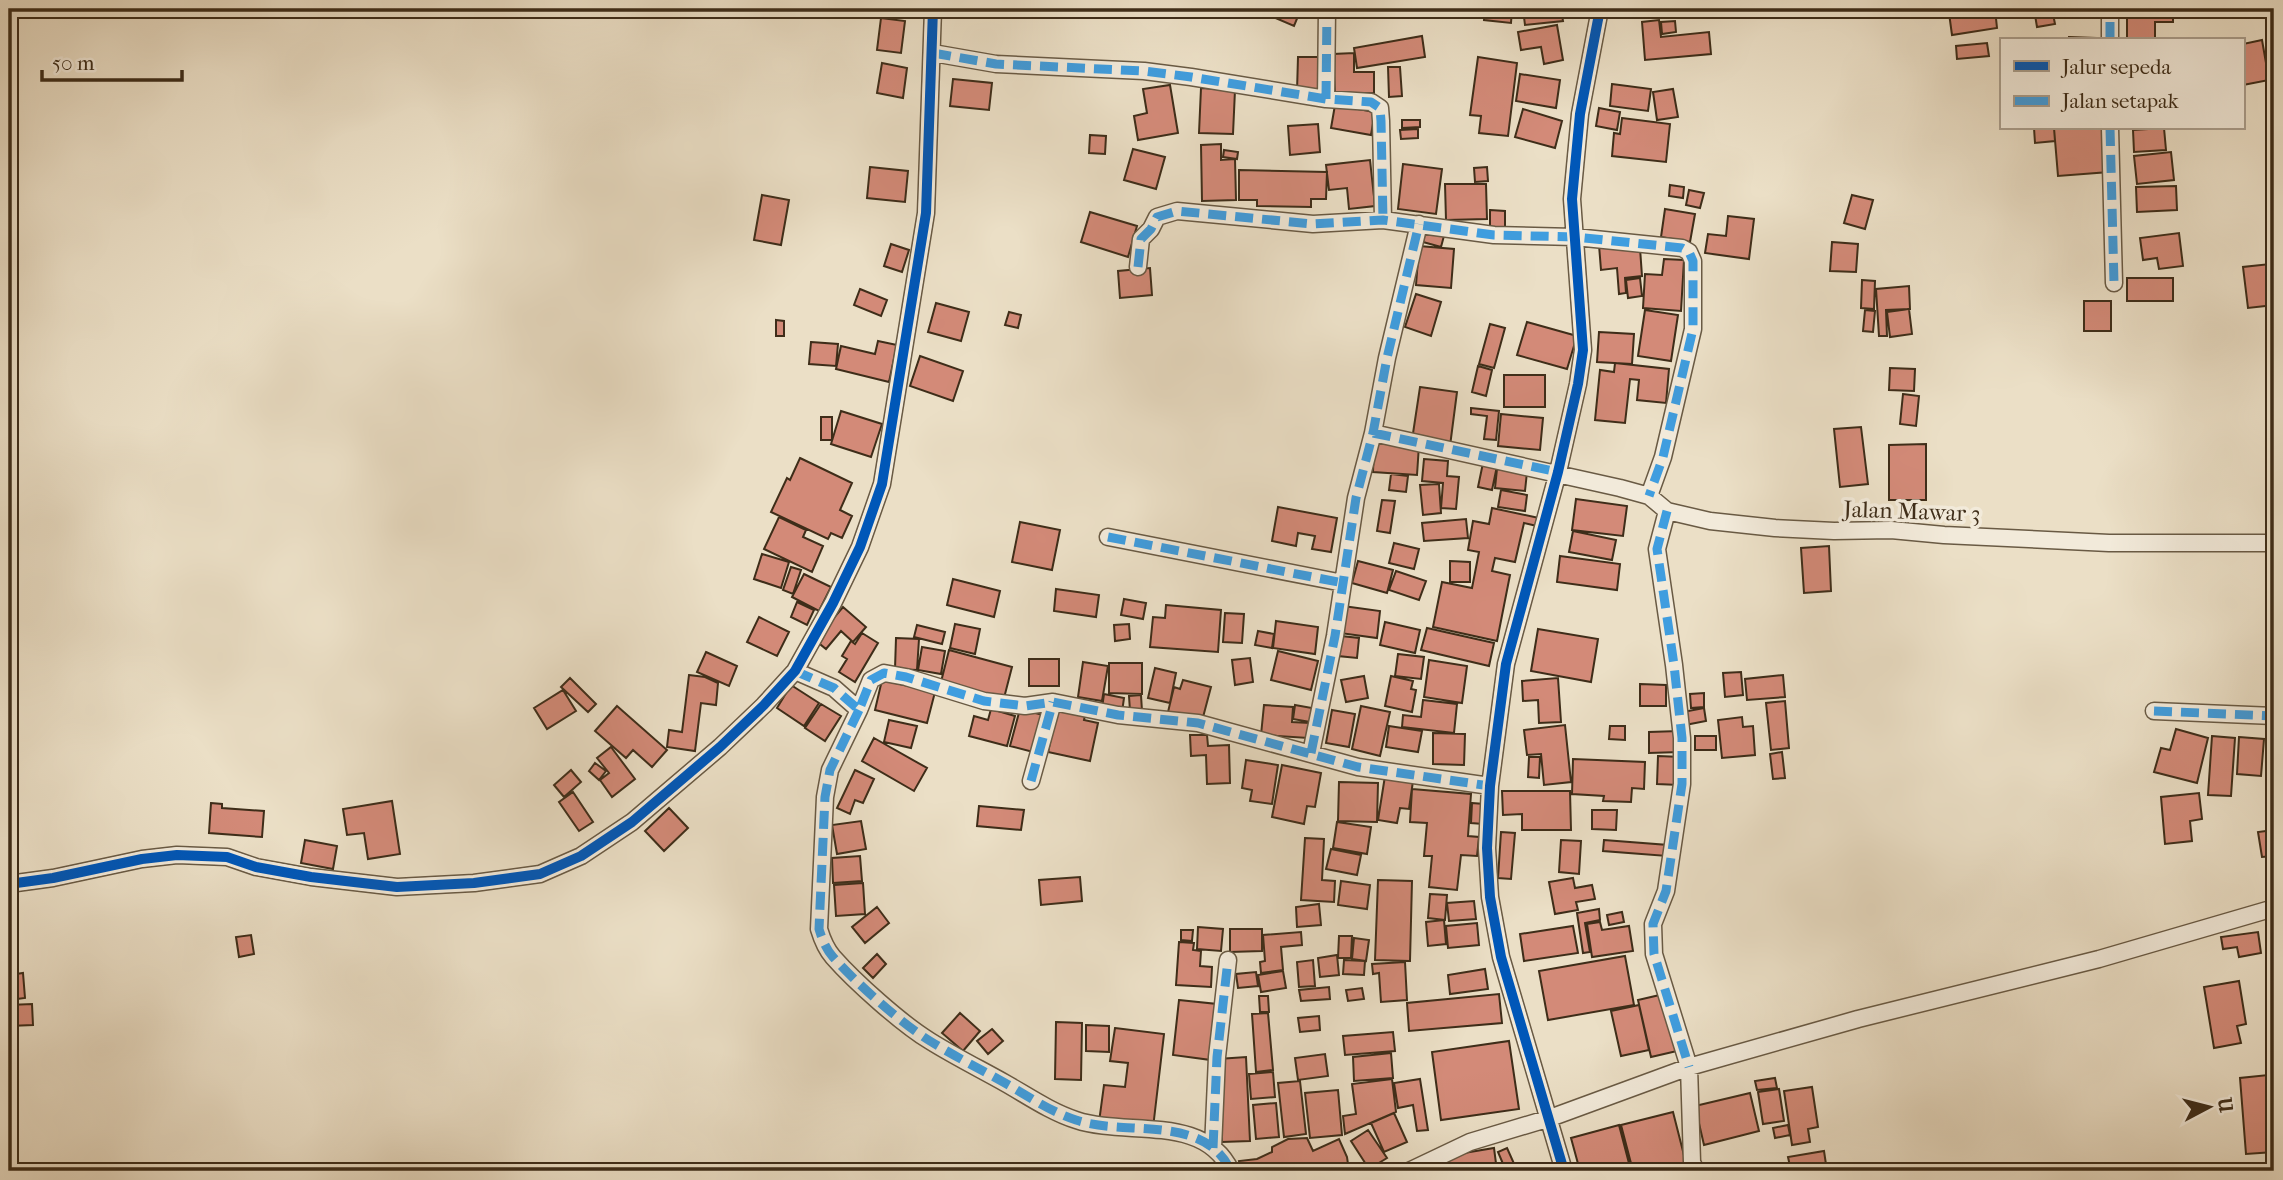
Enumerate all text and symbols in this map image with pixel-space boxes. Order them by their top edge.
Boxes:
scale bar [42,38,182,82]
legend [2000,38,2244,130]
text: 50 m [52,51,95,75]
text: Jalur sepeda [2060,55,2171,79]
text: Jalan setapak [2060,89,2179,113]
street label: Jalan Mawar 3 [1841,496,1981,527]
north arrow [2174,1072,2244,1142]
text: U [2213,1095,2237,1114]

